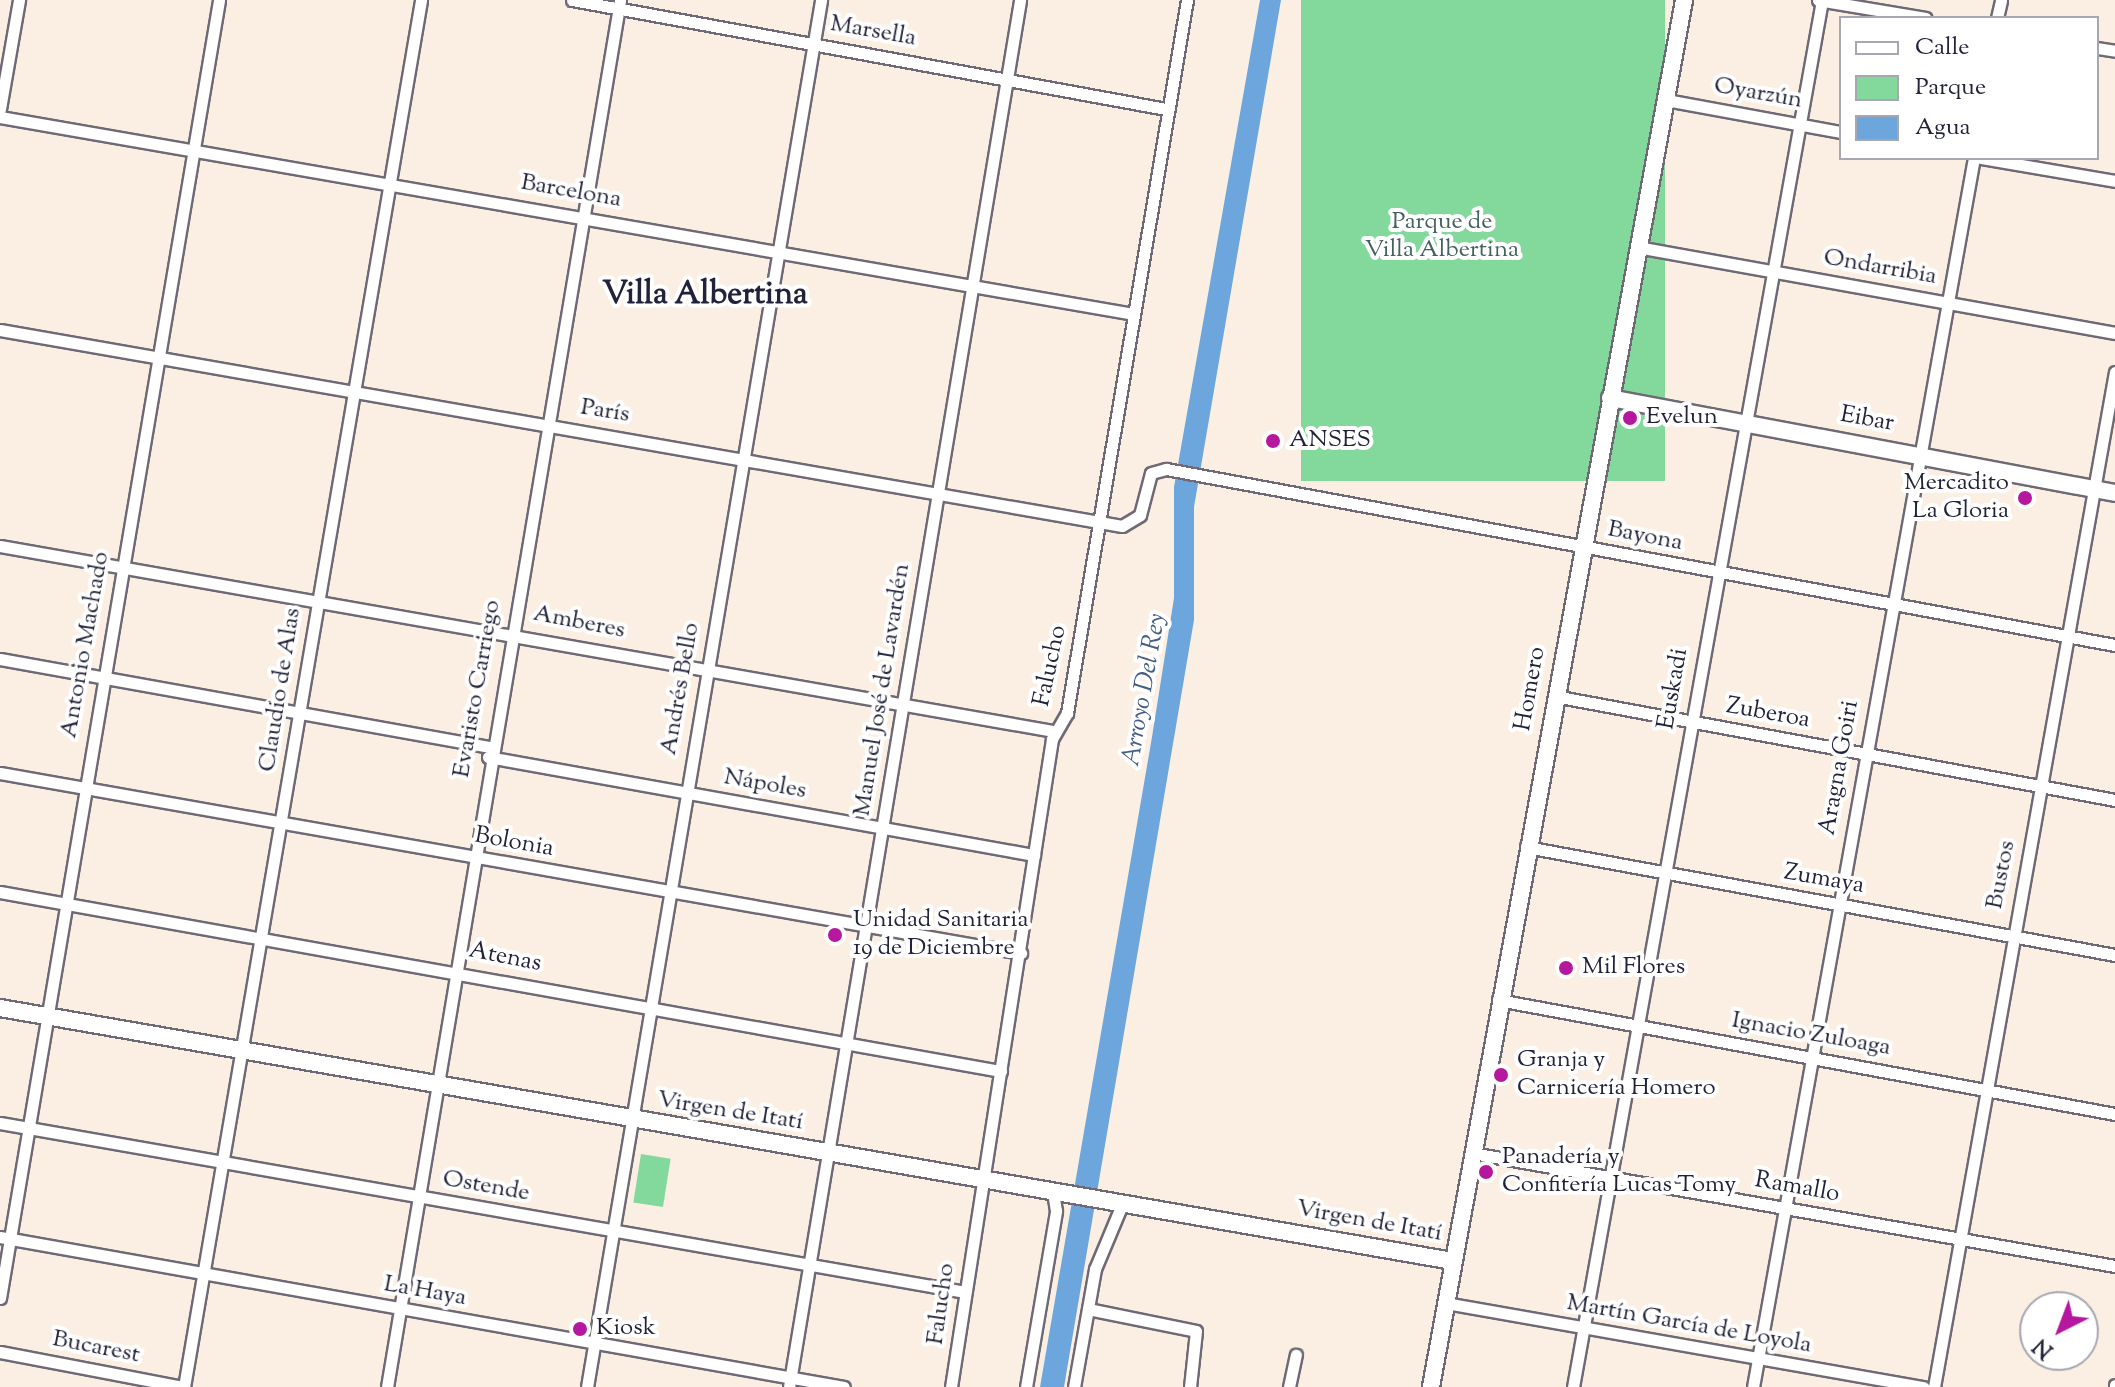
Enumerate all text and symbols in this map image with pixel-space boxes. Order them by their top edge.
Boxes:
street label: Marsella [828,10,918,54]
legend [1839,16,2099,160]
text: Calle [1915,31,1969,65]
text: Parque [1915,71,1986,105]
street label: Oyarzún [1712,72,1804,116]
text: Agua [1915,111,1971,145]
street label: Barcelona [518,169,624,215]
park label: Parque de Villa Albertina [1365,209,1519,265]
street label: Ondarribia [1821,244,1939,292]
district label: Villa Albertina [602,276,808,314]
street label: París [578,394,632,430]
street label: Eibar [1838,401,1896,439]
place label: Evelun [1646,404,1718,432]
marker: Evelun [1621,409,1639,427]
place label: ANSES [1289,427,1371,455]
marker: ANSES [1264,432,1282,450]
place label: Mercadito La Gloria [1904,470,2009,526]
marker: Mercadito La Gloria [2016,489,2034,507]
street label: Bayona [1605,516,1685,558]
street label: Antonio Machado [55,550,117,740]
street label: Manuel José de Lavardén [849,562,917,818]
street label: Evaristo Carriego [448,598,508,780]
street label: Amberes [531,600,627,646]
street label: Claudio de Alas [254,606,308,774]
water label: Arroyo Del Rey [1116,611,1174,769]
street label: Andrés Bello [655,621,707,757]
street label: Falucho [1028,623,1074,709]
street label: Homero [1509,645,1553,733]
street label: Euskadi [1653,646,1695,732]
street label: Zuberoa [1724,692,1812,736]
street label: Aragna Goiri [1814,698,1866,838]
street label: Nápoles [722,764,808,806]
street label: Bolonia [472,822,556,864]
street label: Bustos [1981,838,2023,912]
street label: Zumaya [1782,859,1866,901]
place label: Unidad Sanitaria 19 de Diciembre [853,907,1028,963]
marker: Unidad Sanitaria 19 de Diciembre [824,924,846,946]
street label: Atenas [466,937,544,979]
place label: Mil Flores [1582,954,1685,982]
marker: Mil Flores [1557,959,1575,977]
street label: Ignacio Zuloaga [1729,1007,1893,1063]
place label: Granja y Carnicería Homero [1517,1047,1716,1103]
marker: Granja y Carnicería Homero [1492,1066,1510,1084]
street label: Virgen de Itatí [655,1086,805,1138]
place label: Panadería y Confitería Lucas Tomy [1502,1144,1736,1200]
marker: Panadería y Confitería Lucas Tomy [1477,1163,1495,1181]
street label: Ostende [440,1165,532,1209]
street label: Ramallo [1752,1166,1842,1210]
street label: Virgen de Itatí [1294,1195,1444,1249]
street label: Falucho [922,1261,962,1347]
street label: La Haya [381,1271,469,1313]
street label: Martín García de Loyola [1564,1289,1814,1361]
north arrow [2019,1291,2099,1371]
place label: Kiosk [596,1315,656,1343]
marker: Kiosk [571,1320,589,1338]
street label: Bucarest [50,1325,142,1371]
text: N [2027,1330,2062,1365]

